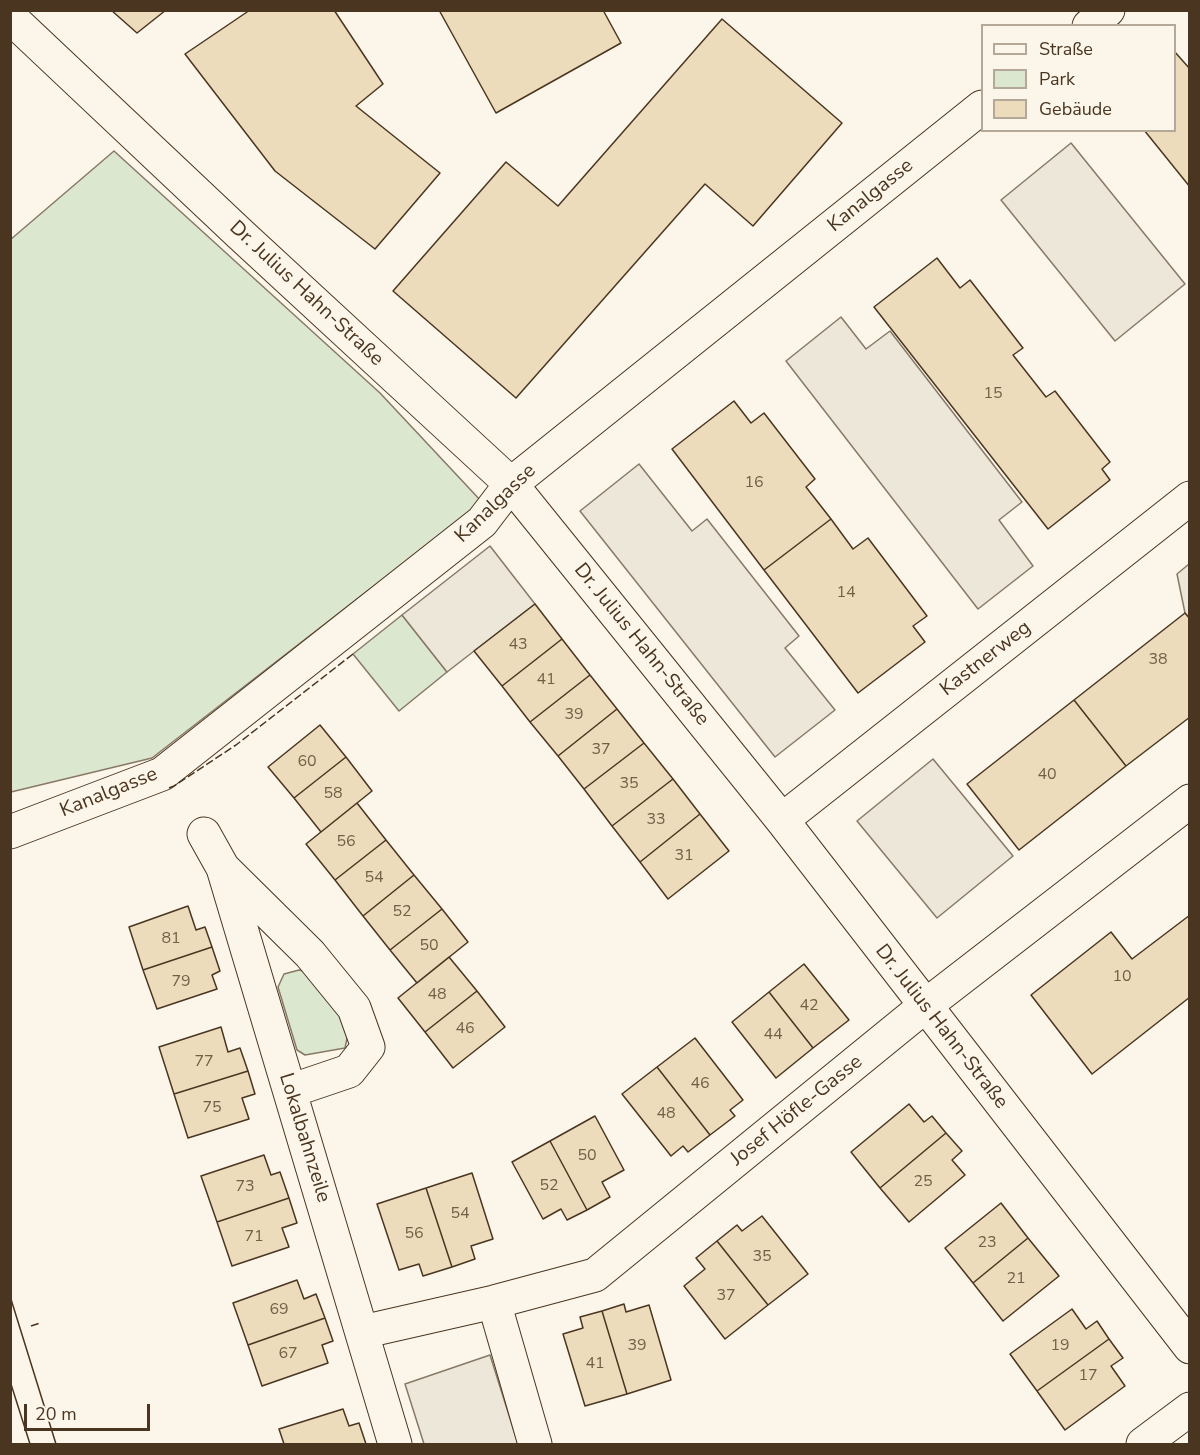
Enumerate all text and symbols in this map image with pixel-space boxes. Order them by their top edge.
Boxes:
legend [981,24,1176,132]
text: Straße [1039,37,1093,61]
text: Park [1039,67,1075,91]
text: Gebäude [1039,97,1112,121]
street label: Kanalgasse [823,154,919,238]
street label: Dr. Julius Hahn-Straße [224,216,388,372]
house number: 15 [983,384,1003,404]
street label: Kanalgasse [451,460,541,548]
house number: 16 [744,473,764,493]
street label: Dr. Julius Hahn-Straße [568,559,714,731]
house number: 14 [836,583,856,603]
street label: Kastnerweg [936,616,1036,702]
house number: 43 [508,635,528,655]
house number: 38 [1148,650,1168,670]
house number: 41 [536,670,556,690]
house number: 39 [564,705,584,725]
house number: 37 [591,740,611,760]
house number: 60 [297,752,317,772]
street label: Kanalgasse [57,763,161,823]
house number: 40 [1037,765,1057,785]
house number: 35 [619,774,639,794]
house number: 58 [323,784,343,804]
house number: 33 [646,810,666,830]
house number: 56 [336,832,356,852]
house number: 31 [674,846,694,866]
house number: 54 [364,868,384,888]
house number: 52 [392,902,412,922]
house number: 81 [161,929,181,949]
house number: 50 [419,936,439,956]
street label: Dr. Julius Hahn-Straße [869,940,1013,1114]
house number: 10 [1112,967,1132,987]
house number: 79 [171,972,191,992]
house number: 48 [427,985,447,1005]
house number: 42 [799,996,819,1016]
house number: 46 [455,1019,475,1039]
house number: 44 [763,1025,783,1045]
street label: Josef Höfle-Gasse [726,1050,868,1172]
house number: 77 [194,1052,214,1072]
street label: Lokalbahnzeile [273,1070,335,1206]
house number: 46 [690,1074,710,1094]
house number: 75 [202,1098,222,1118]
house number: 48 [656,1104,676,1124]
house number: 50 [577,1146,597,1166]
house number: 25 [913,1172,933,1192]
house number: 52 [539,1176,559,1196]
house number: 73 [235,1177,255,1197]
house number: 54 [450,1204,470,1224]
house number: 56 [404,1224,424,1244]
house number: 71 [244,1227,264,1247]
house number: 23 [977,1233,997,1253]
house number: 35 [752,1247,772,1267]
house number: 21 [1006,1269,1026,1289]
house number: 37 [716,1286,736,1306]
house number: 69 [269,1300,289,1320]
house number: 39 [627,1336,647,1356]
house number: 19 [1050,1336,1070,1356]
house number: 67 [278,1344,298,1364]
house number: 41 [585,1354,605,1374]
house number: 17 [1078,1366,1098,1386]
scale bar [27,1392,153,1430]
text: 20 m [35,1402,77,1426]

